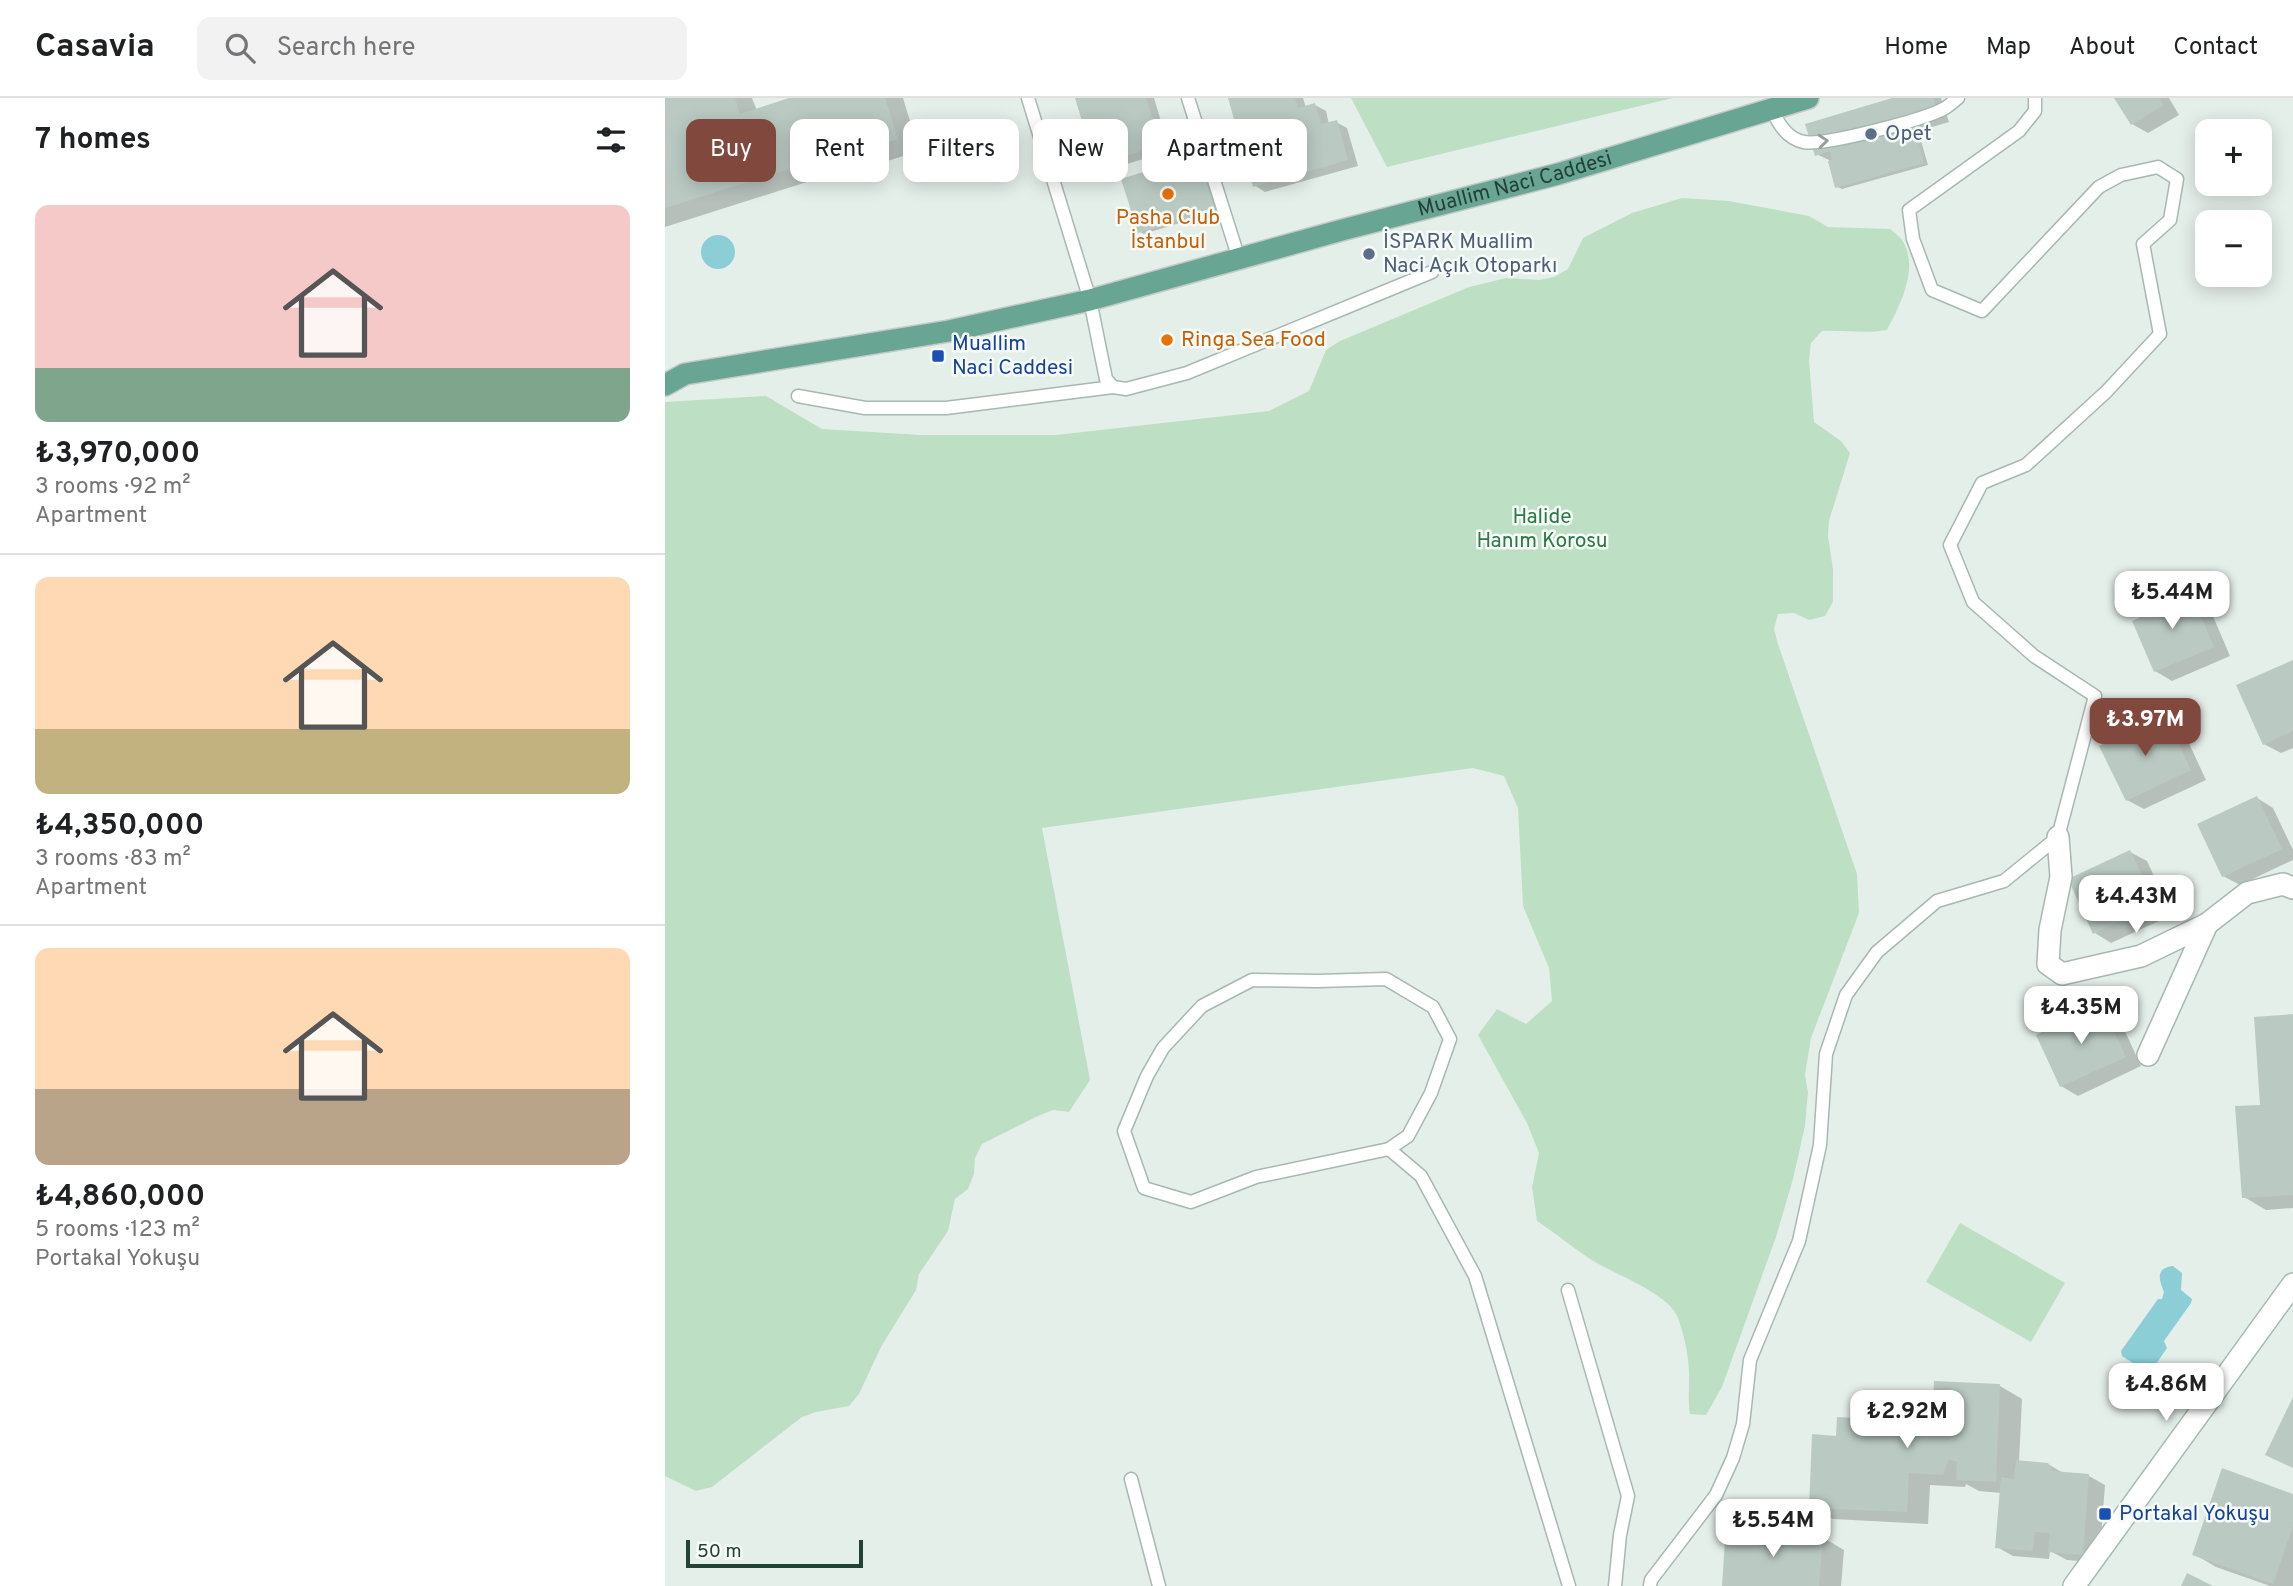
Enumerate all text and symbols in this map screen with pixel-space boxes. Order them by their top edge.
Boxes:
search box [197,17,687,80]
text: Casavia [35,27,155,69]
icon: search [221,29,259,67]
text: Search here [277,32,416,65]
text: Home [1884,33,1948,63]
text: Map [1986,33,2031,63]
text: About [2069,33,2135,63]
text: Contact [2173,33,2258,63]
chip: Buy [686,119,776,182]
chip: Rent [790,119,889,182]
chip: Filters [903,119,1019,182]
chip: New [1033,119,1128,182]
chip: Apartment [1142,119,1307,182]
map controls [2195,119,2272,287]
button: + [2195,119,2272,196]
icon: filters [592,121,630,159]
place label: Opet [1885,121,1932,148]
text: 7 homes [35,122,151,159]
marker: Opet [1863,126,1879,142]
one-way arrow [1818,134,1829,149]
street label: Muallim Naci Caddesi [1415,145,1615,223]
marker: Pasha Club İstanbul [1160,186,1176,202]
place label: Pasha Club İstanbul [1116,205,1220,256]
button: − [2195,210,2272,287]
place label: İSPARK Muallim Naci Açık Otoparkı [1383,229,1557,280]
marker: İSPARK Muallim Naci Açık Otoparkı [1361,246,1377,262]
icon: home [270,250,396,376]
place label: Ringa Sea Food [1181,327,1326,354]
place label: Muallim Naci Caddesi [952,331,1073,382]
marker: Ringa Sea Food [1159,332,1175,348]
marker: Muallim Naci Caddesi [930,348,946,364]
text: ₺3,970,000 [35,436,200,473]
text: 3 rooms · 92 m² [35,473,191,502]
text: Apartment [35,502,147,531]
park label: Halide Hanım Korosu [1476,504,1608,555]
pin: ₺5.44M [2115,572,2229,631]
text: ₺5.44M [2131,579,2213,608]
icon: home [270,622,396,748]
pin: ₺3.97M [2088,698,2202,758]
text: ₺3.97M [2106,706,2184,735]
text: ₺4,350,000 [35,808,204,845]
text: 3 rooms · 83 m² [35,845,191,874]
text: Apartment [35,874,147,903]
pin: ₺4.43M [2079,876,2193,935]
text: ₺4.43M [2095,883,2177,912]
pin: ₺4.35M [2024,986,2138,1046]
icon: home [270,993,396,1119]
text: ₺4.35M [2040,994,2122,1023]
text: ₺4,860,000 [35,1179,205,1216]
text: 5 rooms · 123 m² [35,1216,200,1245]
text: Portakal Yokuşu [35,1245,200,1274]
pin: ₺4.86M [2109,1364,2223,1423]
text: ₺4.86M [2125,1371,2207,1400]
pin: ₺2.92M [1850,1390,1964,1450]
text: ₺2.92M [1866,1398,1948,1427]
pin: ₺5.54M [1716,1500,1830,1559]
place label: Portakal Yokuşu [2119,1501,2270,1528]
marker: Portakal Yokuşu [2097,1506,2113,1522]
text: ₺5.54M [1732,1507,1814,1536]
scale bar [686,1537,863,1569]
text: 50 m [697,1540,742,1564]

